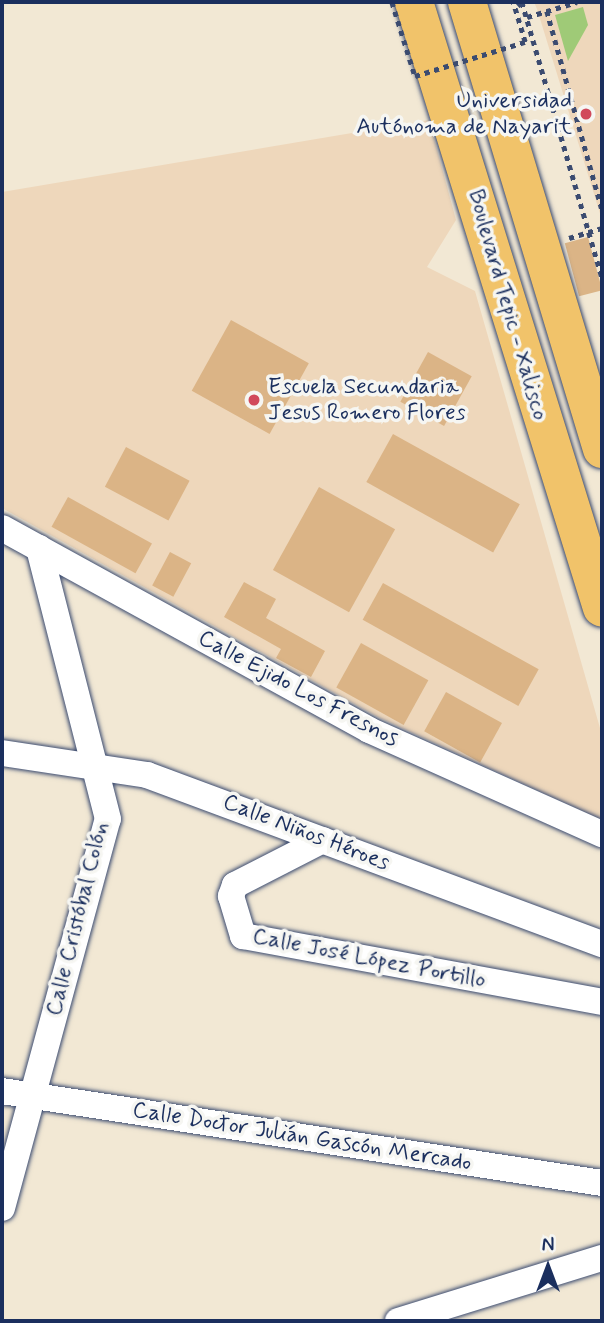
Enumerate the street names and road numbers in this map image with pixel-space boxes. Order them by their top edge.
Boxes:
street label: Boulevard Tepic - Xalisco [461,188,553,422]
street label: Calle Ejido Los Fresnos [194,625,402,753]
street label: Calle Niños Héroes [218,788,394,878]
street label: Calle Cristóbal Colón [40,818,116,1020]
street label: Calle José López Portillo [252,923,486,995]
street label: Calle Doctor Julián Gascón Mercado [130,1096,474,1178]

